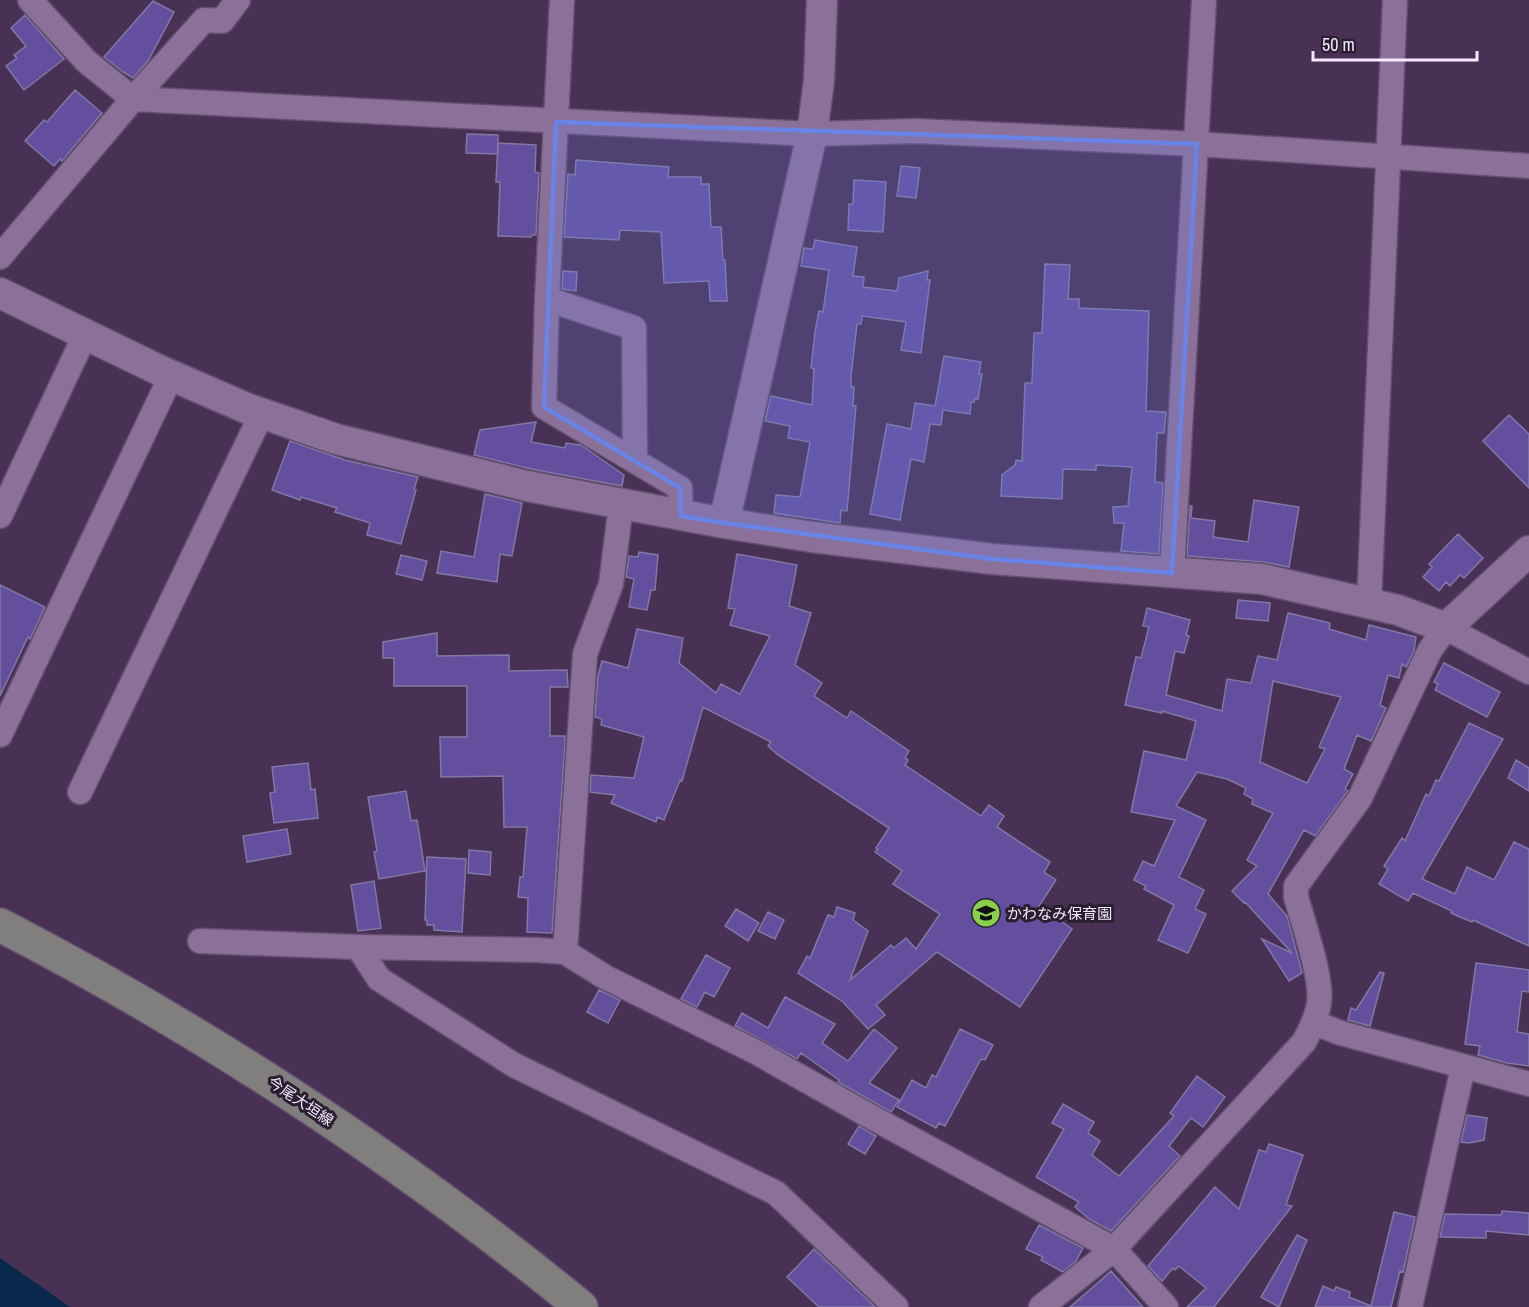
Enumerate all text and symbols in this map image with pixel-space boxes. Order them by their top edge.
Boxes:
scale bar [1313,24,1476,62]
text: 50 m [1322,32,1355,57]
school or university icon: かわなみ保育園 [970,897,1002,929]
place label: かわなみ保育園 [1007,903,1112,924]
street label: 今尾大垣線 [264,1071,338,1131]

